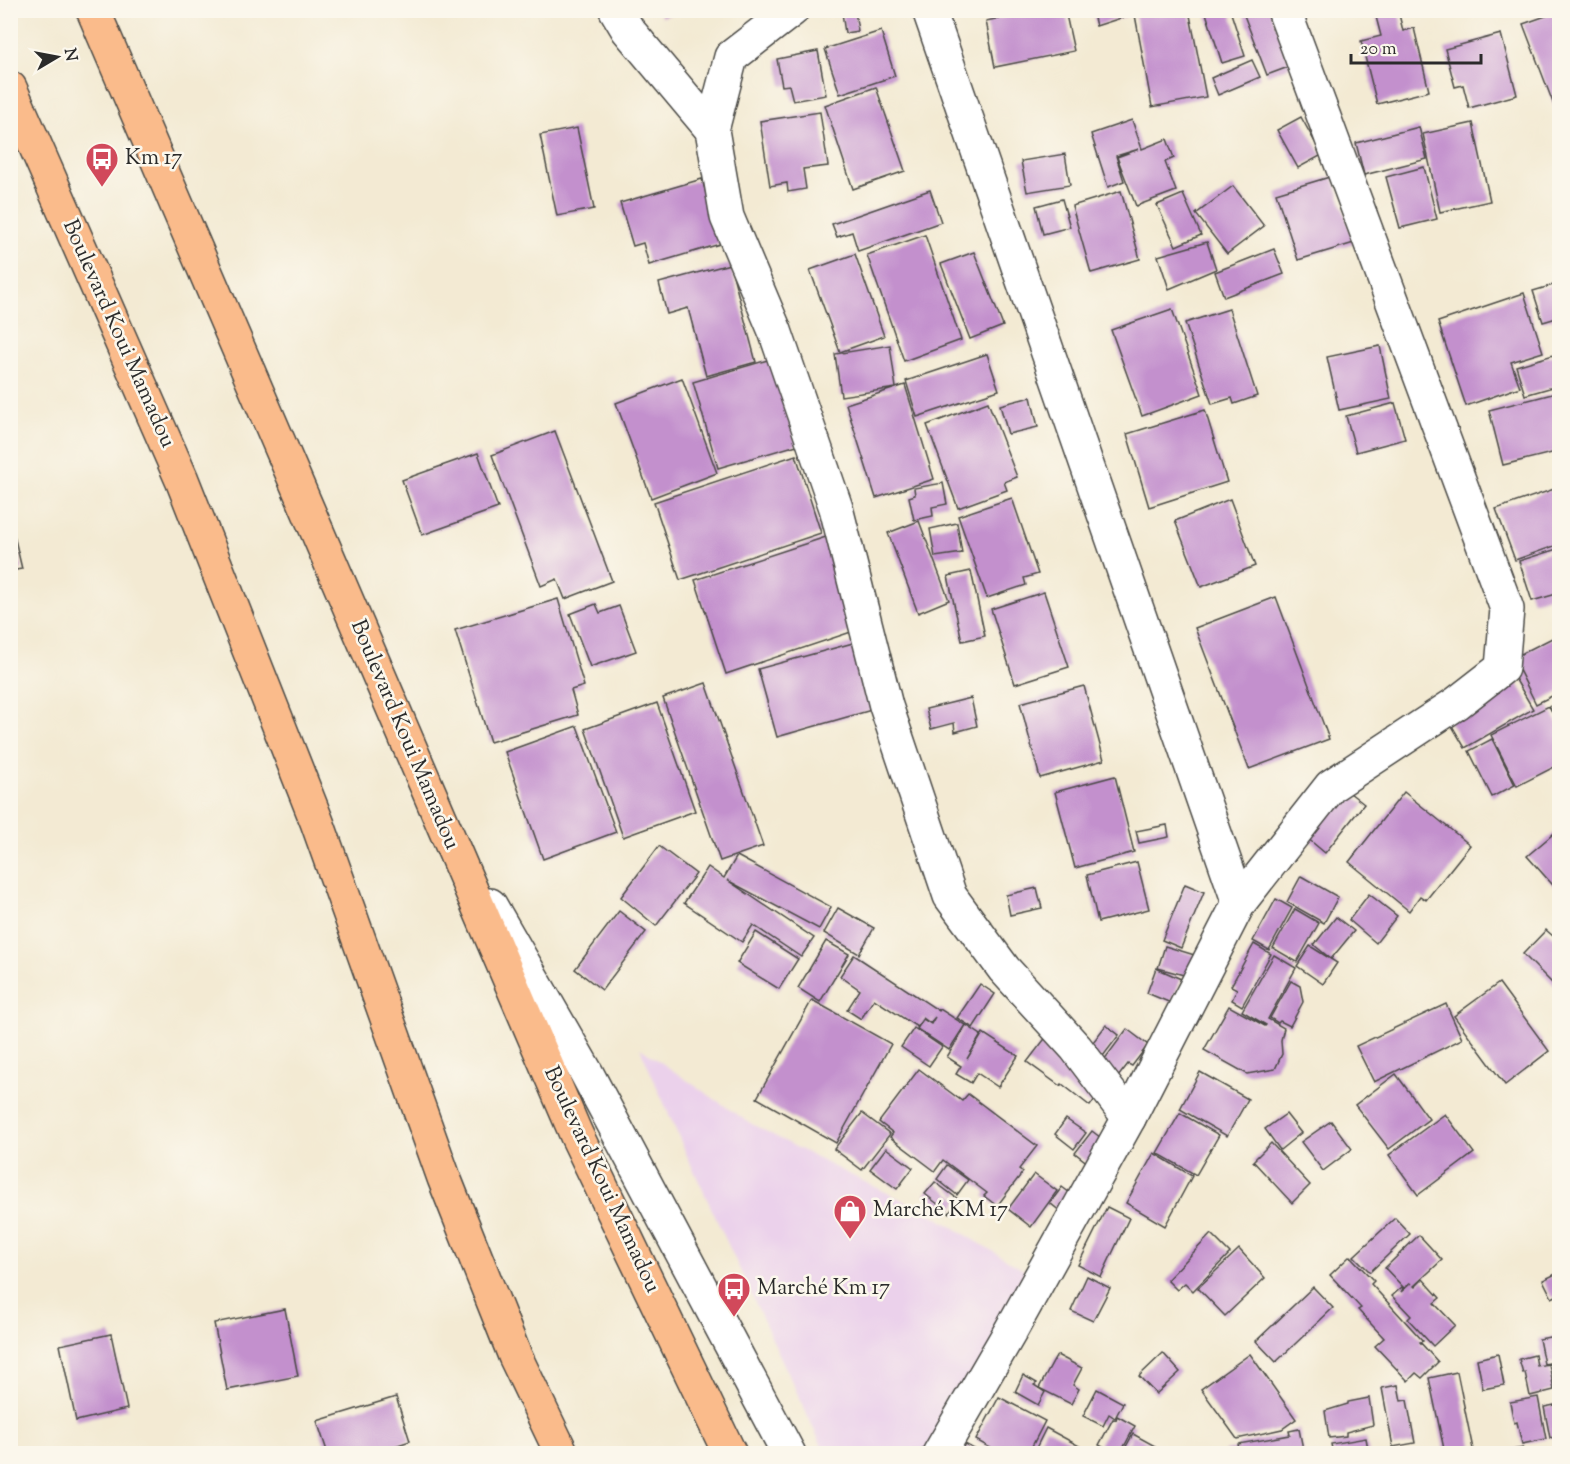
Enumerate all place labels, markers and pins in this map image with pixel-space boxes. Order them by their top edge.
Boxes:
bus stop icon: Km 17 [84,141,120,188]
place label: Km 17 [125,143,182,175]
shop icon: Marché KM 17 [832,1193,868,1240]
place label: Marché KM 17 [873,1195,1008,1227]
bus stop icon: Marché Km 17 [716,1271,752,1318]
place label: Marché Km 17 [757,1273,890,1305]

